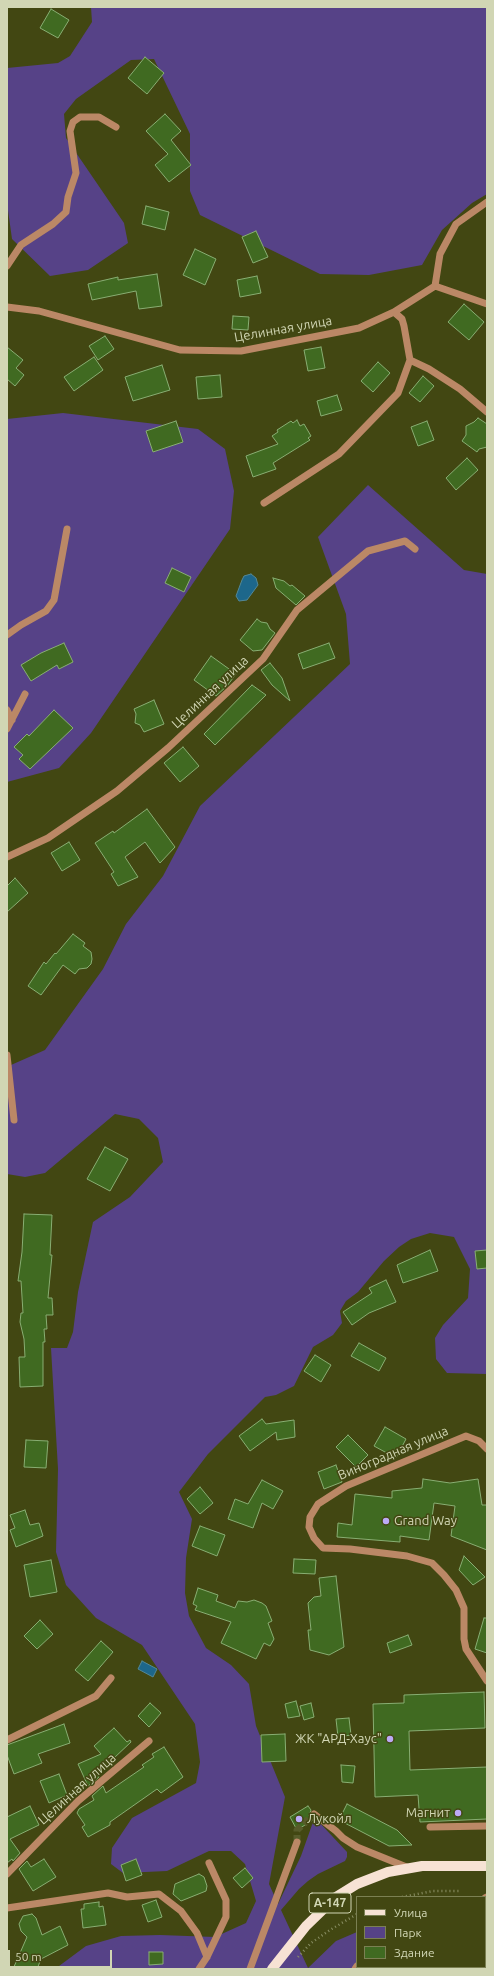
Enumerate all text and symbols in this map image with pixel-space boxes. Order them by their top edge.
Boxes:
street label: Целинная улица [233,313,333,345]
street label: Целинная улица [168,653,252,731]
street label: Виноградная улица [336,1423,450,1483]
place label: Grand Way [394,1513,457,1529]
marker: Grand Way [381,1516,391,1526]
place label: ЖК "АРД-Хаус" [295,1731,382,1747]
marker: ЖК "АРД-Хаус" [385,1734,395,1744]
street label: Целинная улица [35,1750,119,1828]
place label: Магнит [406,1805,450,1821]
marker: Магнит [453,1808,463,1818]
place label: Лукойл [307,1811,352,1827]
marker: Лукойл [294,1814,304,1824]
road number: А-147 [309,1893,351,1913]
legend [356,1896,486,1968]
text: Улица [394,1906,427,1919]
text: Парк [394,1926,422,1939]
scale bar [10,1942,114,1968]
text: Здание [394,1946,435,1959]
text: 50 m [15,1950,42,1963]

